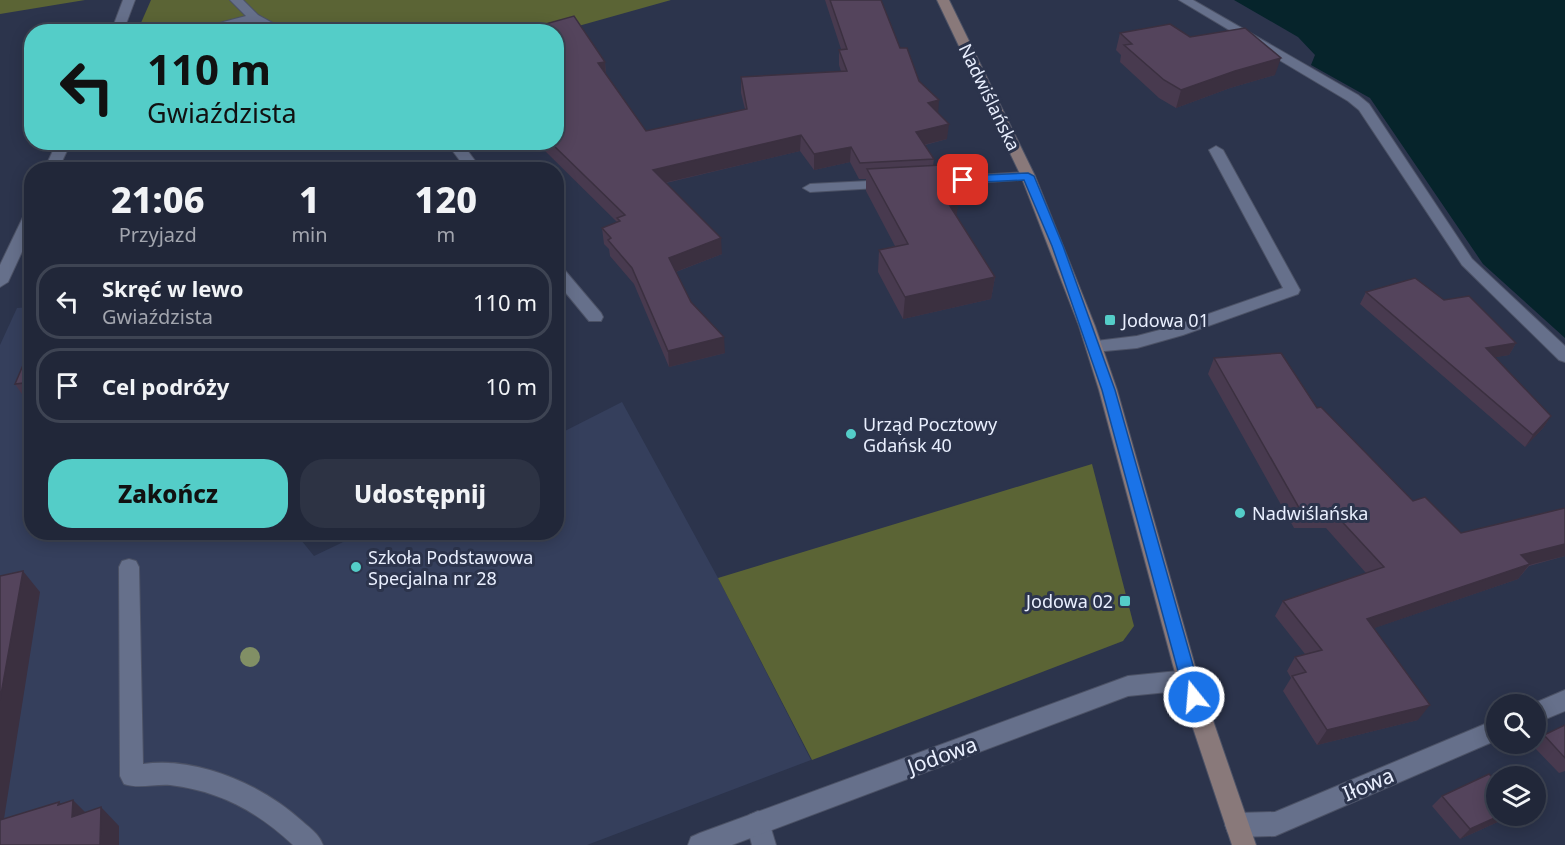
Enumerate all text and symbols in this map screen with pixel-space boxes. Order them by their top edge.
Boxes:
street label: Nadwiślańska [954,39,1026,155]
text: 110 m [147,40,271,97]
icon: left [48,48,126,126]
text: Gwiaździsta [147,94,297,131]
pin [937,154,988,205]
icon: arrive [946,163,979,196]
text: 21:06 [111,175,204,224]
text: 1 [299,175,320,224]
text: 120 [415,175,477,224]
text: Przyjazd [119,221,197,248]
text: min [291,221,328,248]
text: m [436,221,455,248]
text: Skręć w lewo [102,273,244,303]
icon: left [51,285,84,318]
text: 110 m [473,287,537,317]
text: Gwiaździsta [102,303,213,330]
place label: Jodowa 01 [1120,308,1209,332]
marker: Jodowa 01 [1103,313,1117,327]
icon: arrive [51,369,84,402]
text: Cel podróży [102,371,229,401]
text: 10 m [486,371,537,401]
place label: Urząd Pocztowy Gdańsk 40 [863,412,998,457]
marker: Urząd Pocztowy Gdańsk 40 [844,427,858,441]
button: Zakończ [48,459,288,528]
button: Udostępnij [300,459,540,528]
place label: Nadwiślańska [1252,501,1368,525]
marker: Nadwiślańska [1233,506,1247,520]
place label: Szkoła Podstawowa Specjalna nr 28 [368,545,533,590]
marker: Szkoła Podstawowa Specjalna nr 28 [349,560,363,574]
place label: Jodowa 02 [1024,589,1113,613]
marker: Jodowa 02 [1118,594,1132,608]
position arrow [1162,665,1226,729]
map controls [1486,694,1546,826]
button: search [1486,694,1546,754]
street label: Jodowa [902,730,981,781]
street label: Iłowa [1338,761,1398,807]
button: layers [1486,766,1546,826]

